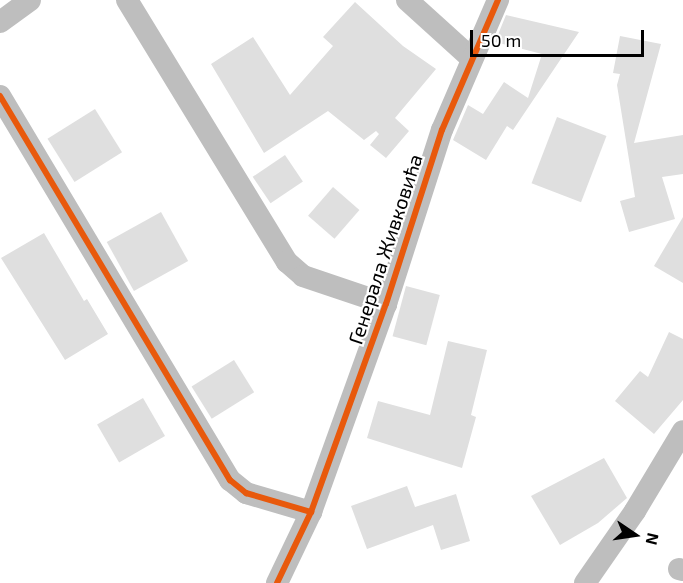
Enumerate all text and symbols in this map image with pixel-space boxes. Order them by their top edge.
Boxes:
scale bar [473,18,647,56]
text: 50 m [481,29,521,51]
street label: Генерала Живковића [343,151,427,347]
north arrow [605,505,665,565]
text: N [642,531,664,547]

